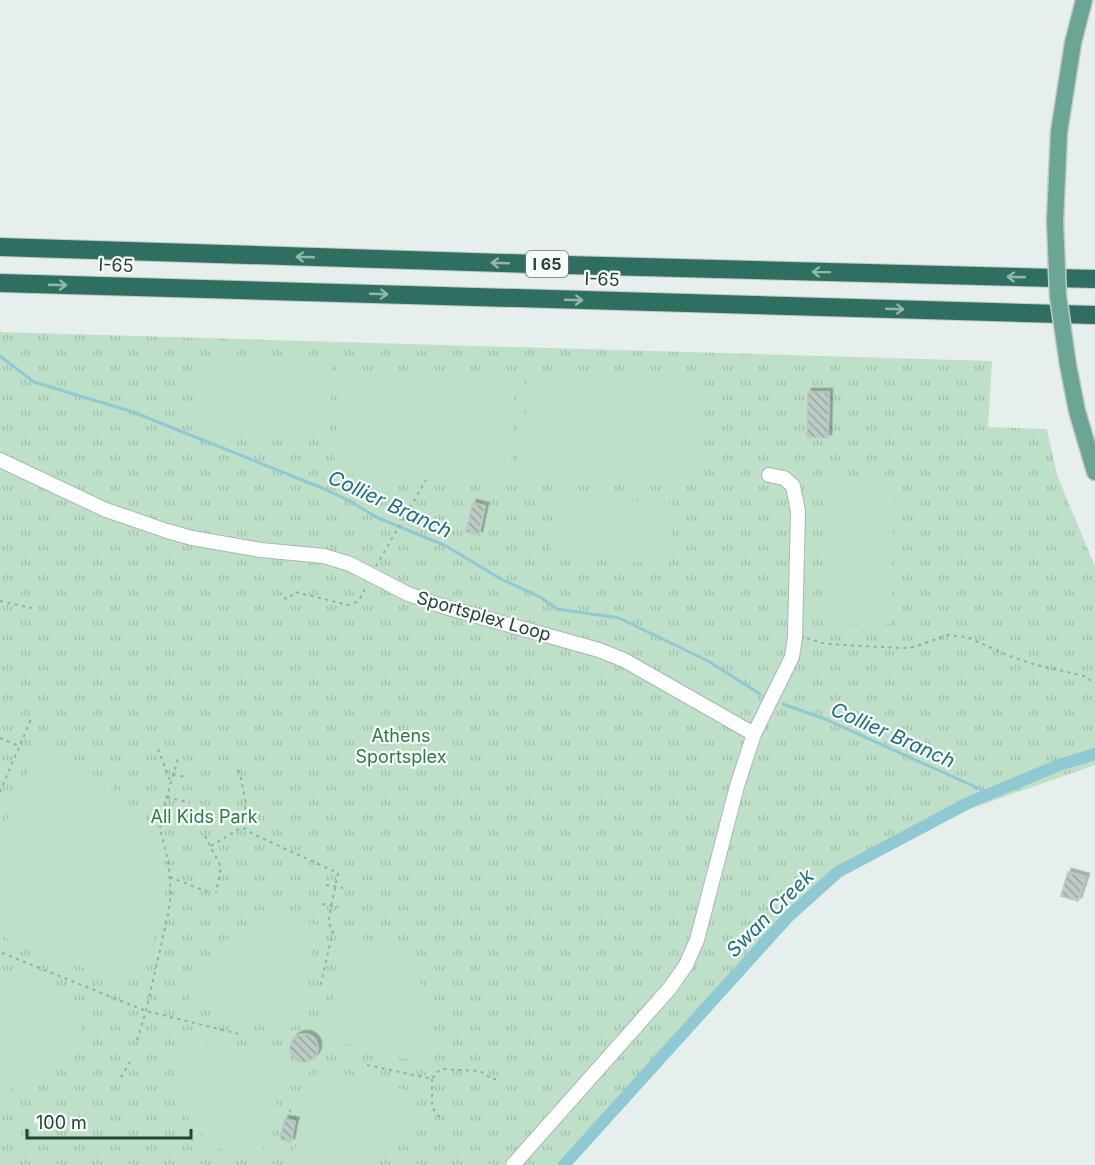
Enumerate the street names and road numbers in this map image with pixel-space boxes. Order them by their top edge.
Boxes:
road number: I 65 [526,251,568,277]
street label: I-65 [98,254,134,276]
street label: I-65 [584,268,620,290]
street label: Sportsplex Loop [414,587,554,645]

